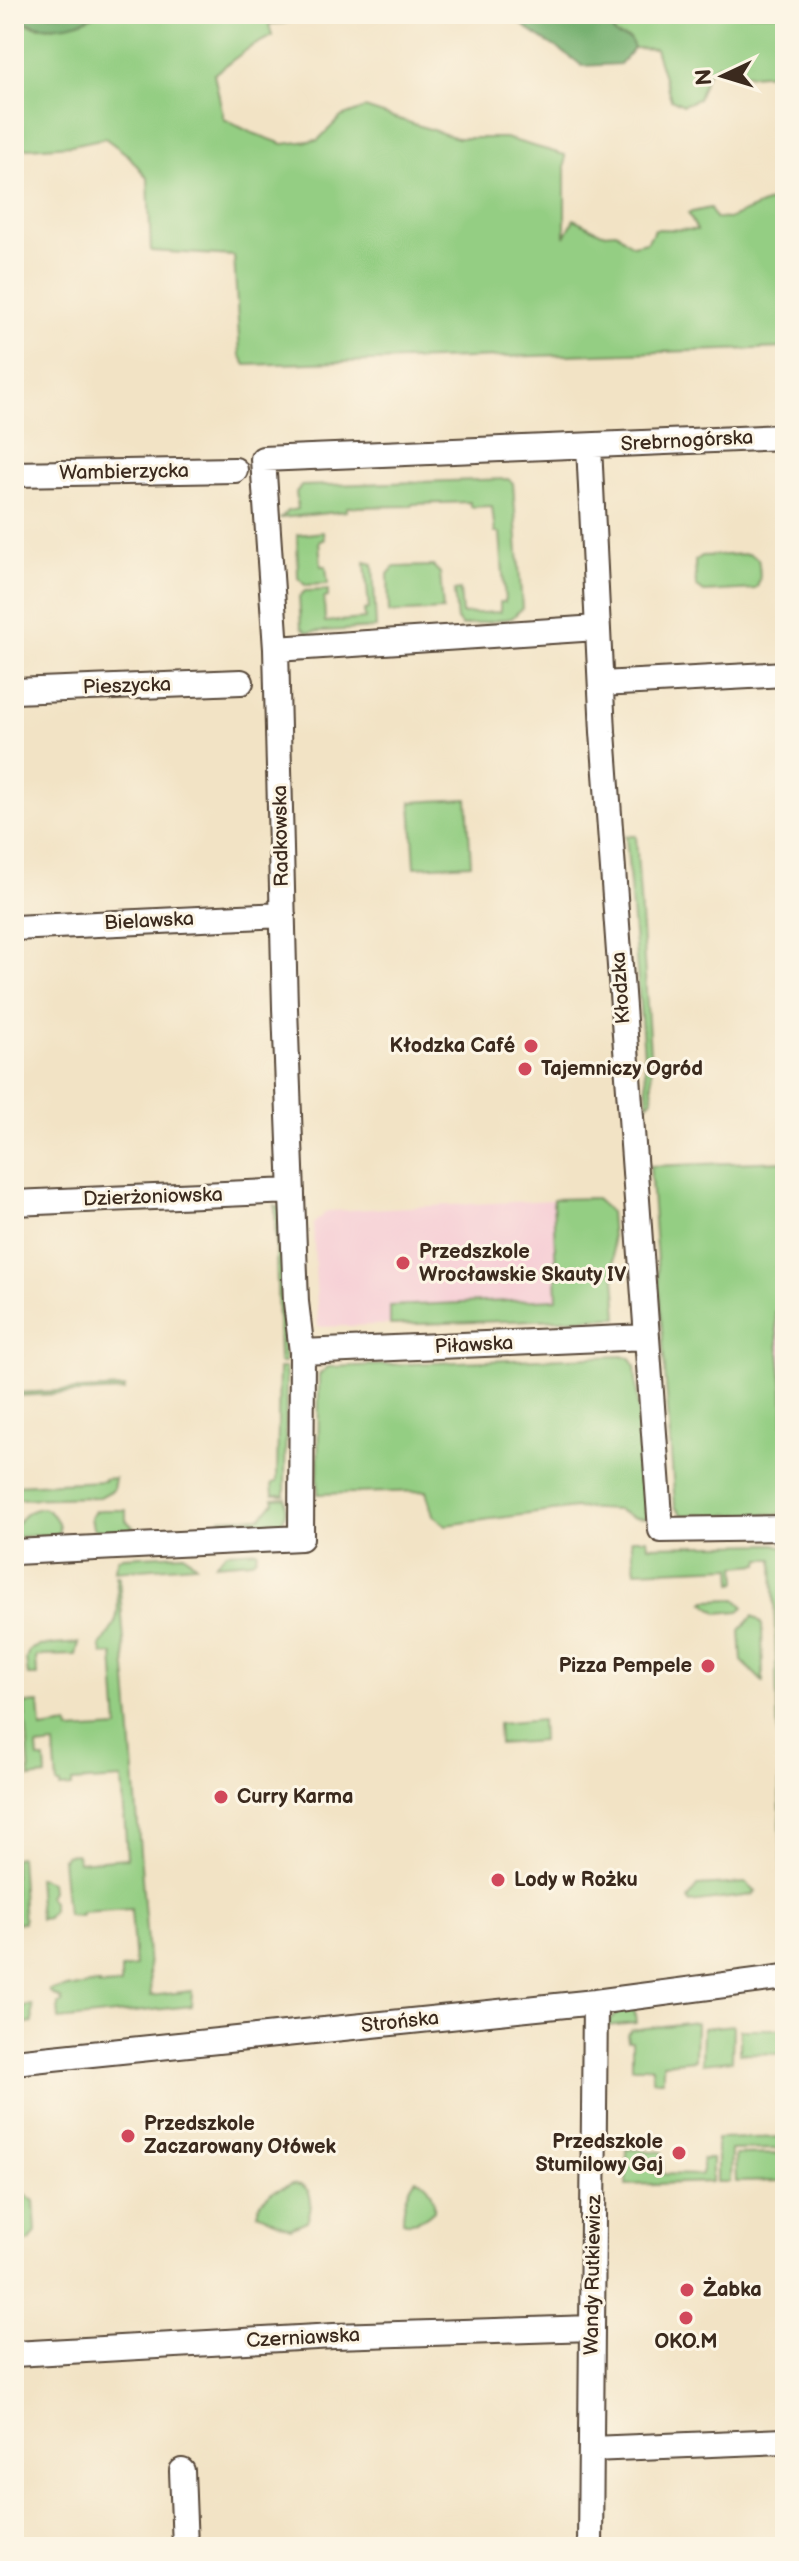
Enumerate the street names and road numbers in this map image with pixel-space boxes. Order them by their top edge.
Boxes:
street label: Srebrnogórska [620,426,754,456]
street label: Wambierzycka [59,459,189,485]
street label: Pieszycka [82,672,172,700]
street label: Radkowska [268,785,294,887]
street label: Bielawska [103,907,195,935]
street label: Kłodzka [607,951,635,1025]
street label: Dzierżoniowska [83,1183,223,1211]
street label: Piławska [434,1331,514,1359]
street label: Strońska [360,2006,440,2038]
street label: Wandy Rutkiewicz [580,2194,606,2355]
street label: Czerniawska [245,2323,361,2353]

